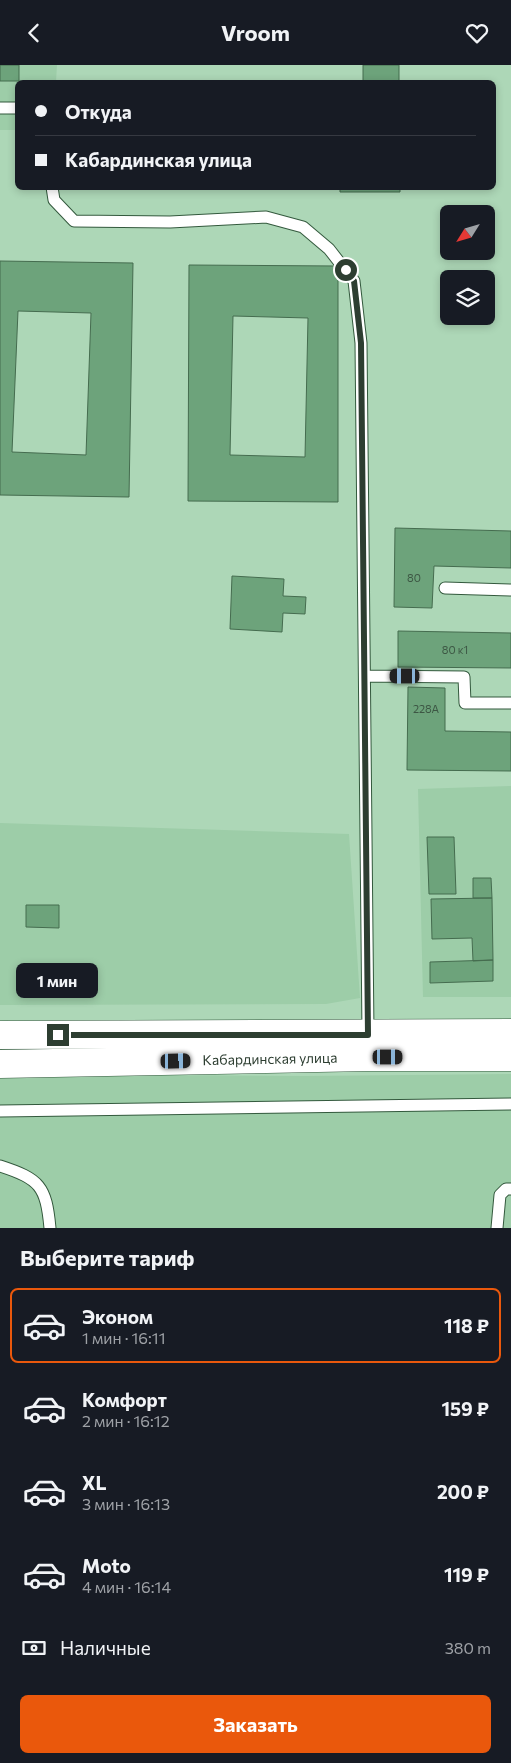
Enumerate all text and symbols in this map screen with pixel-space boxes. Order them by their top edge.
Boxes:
icon: back [20,19,48,47]
text: Vroom [221,19,290,46]
icon: heart [463,19,491,47]
text: Откуда [65,100,132,123]
text: Кабардинская улица [65,148,252,171]
north arrow [440,205,495,260]
map controls [440,205,495,325]
route start [335,259,357,281]
button: layers [440,270,495,325]
house number: 80 [407,571,421,584]
house number: 80 к1 [442,643,468,656]
car [390,669,420,684]
house number: 228А [413,702,440,715]
callout: 1 мин [17,963,99,997]
text: 1 мин [37,971,77,990]
route end [47,1024,69,1046]
street label: Кабардинская улица [202,1049,338,1068]
car [373,1050,403,1065]
car [160,1053,191,1069]
text: Выберите тариф [20,1244,194,1271]
icon: car [22,1303,67,1348]
text: Эконом [82,1305,153,1328]
text: 118 ₽ [444,1314,489,1337]
text: 1 мин · 16:11 [82,1328,166,1347]
icon: car [22,1386,67,1431]
text: Комфорт [82,1388,167,1411]
text: 159 ₽ [441,1397,489,1420]
text: 2 мин · 16:12 [82,1411,170,1430]
icon: car [22,1469,67,1514]
text: XL [82,1471,107,1494]
text: 200 ₽ [437,1480,489,1503]
text: 3 мин · 16:13 [82,1494,170,1513]
icon: car [22,1552,67,1597]
text: Moto [82,1554,131,1577]
text: 119 ₽ [444,1563,489,1586]
text: 4 мин · 16:14 [82,1577,171,1596]
icon: cash [20,1634,48,1662]
text: Наличные [60,1636,151,1659]
text: 380 m [445,1638,491,1657]
button: Заказать [20,1695,491,1753]

